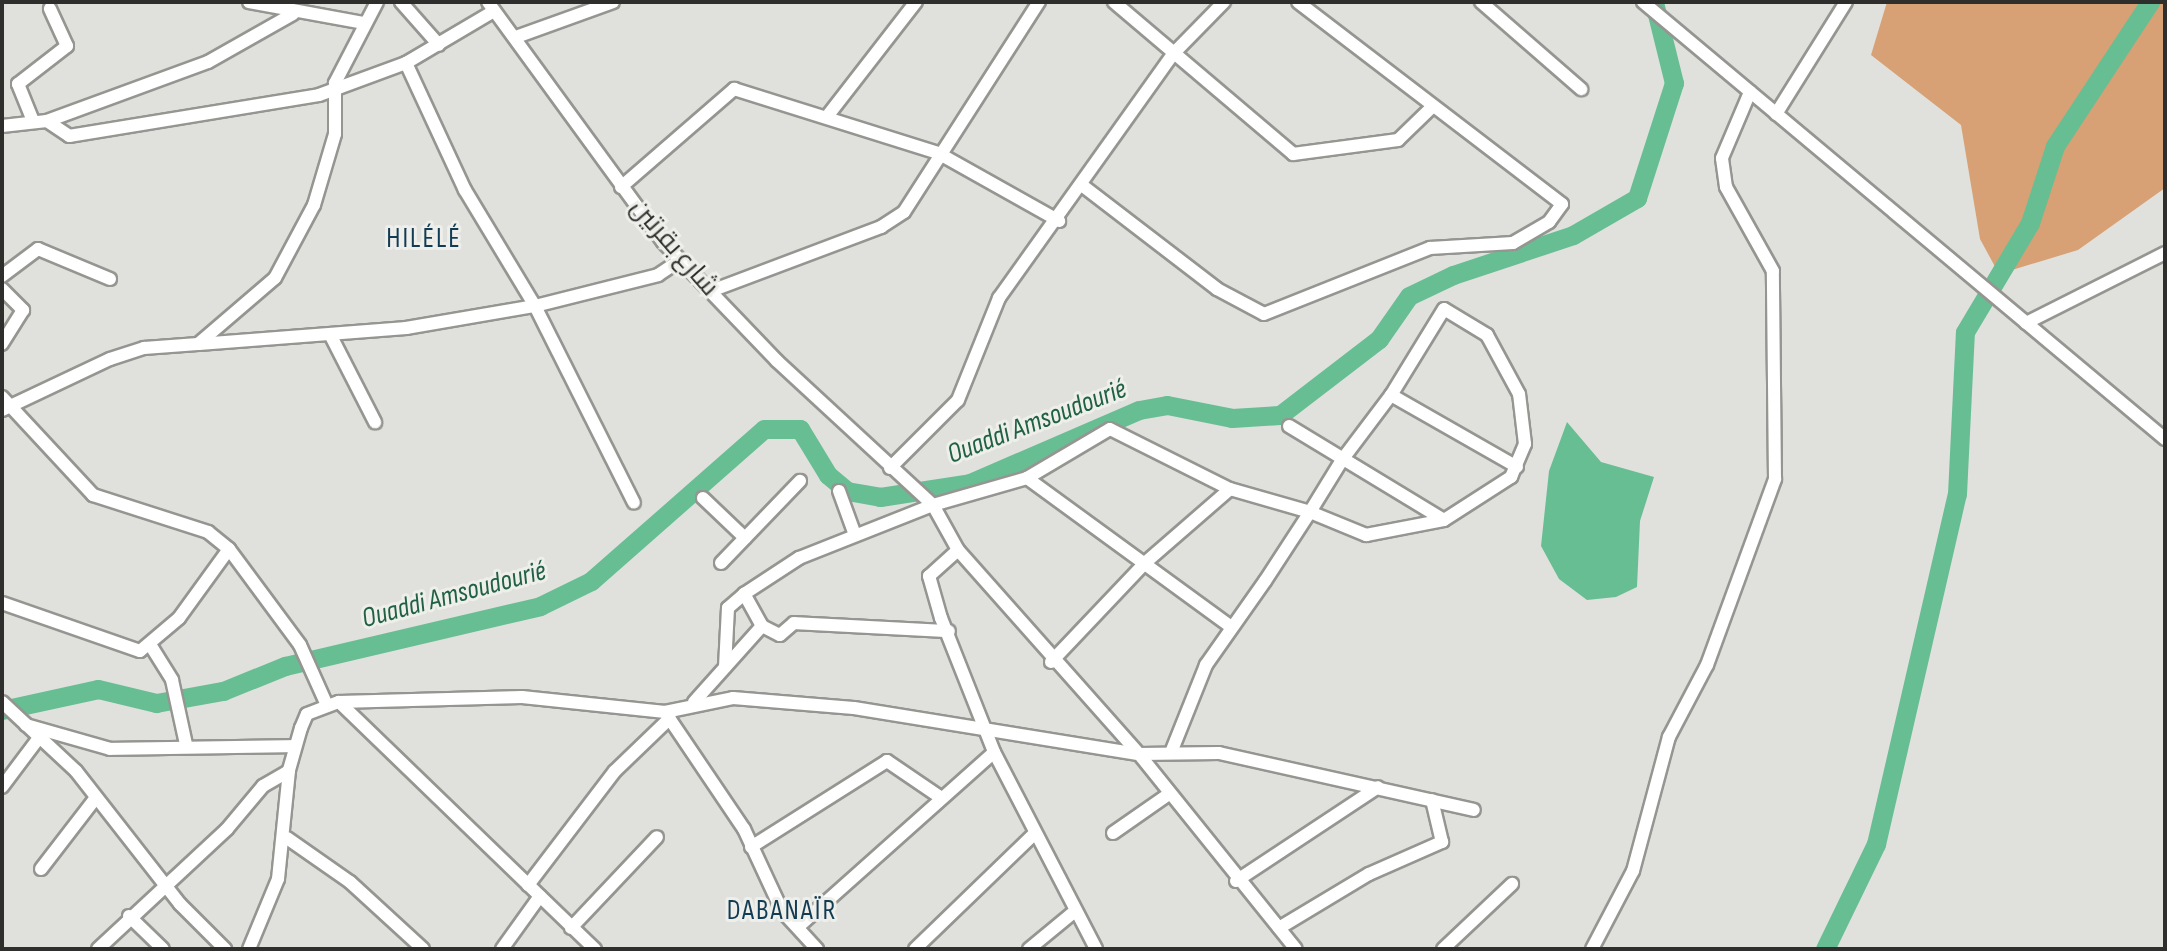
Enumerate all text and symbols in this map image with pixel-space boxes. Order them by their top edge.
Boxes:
street label: شارع بقرتين [623,193,725,303]
district label: HILÉLÉ [387,222,461,256]
water label: Ouaddi Amsoudourié [943,372,1131,472]
water label: Ouaddi Amsoudourié [358,554,550,636]
district label: DABANAÏR [728,894,836,928]

